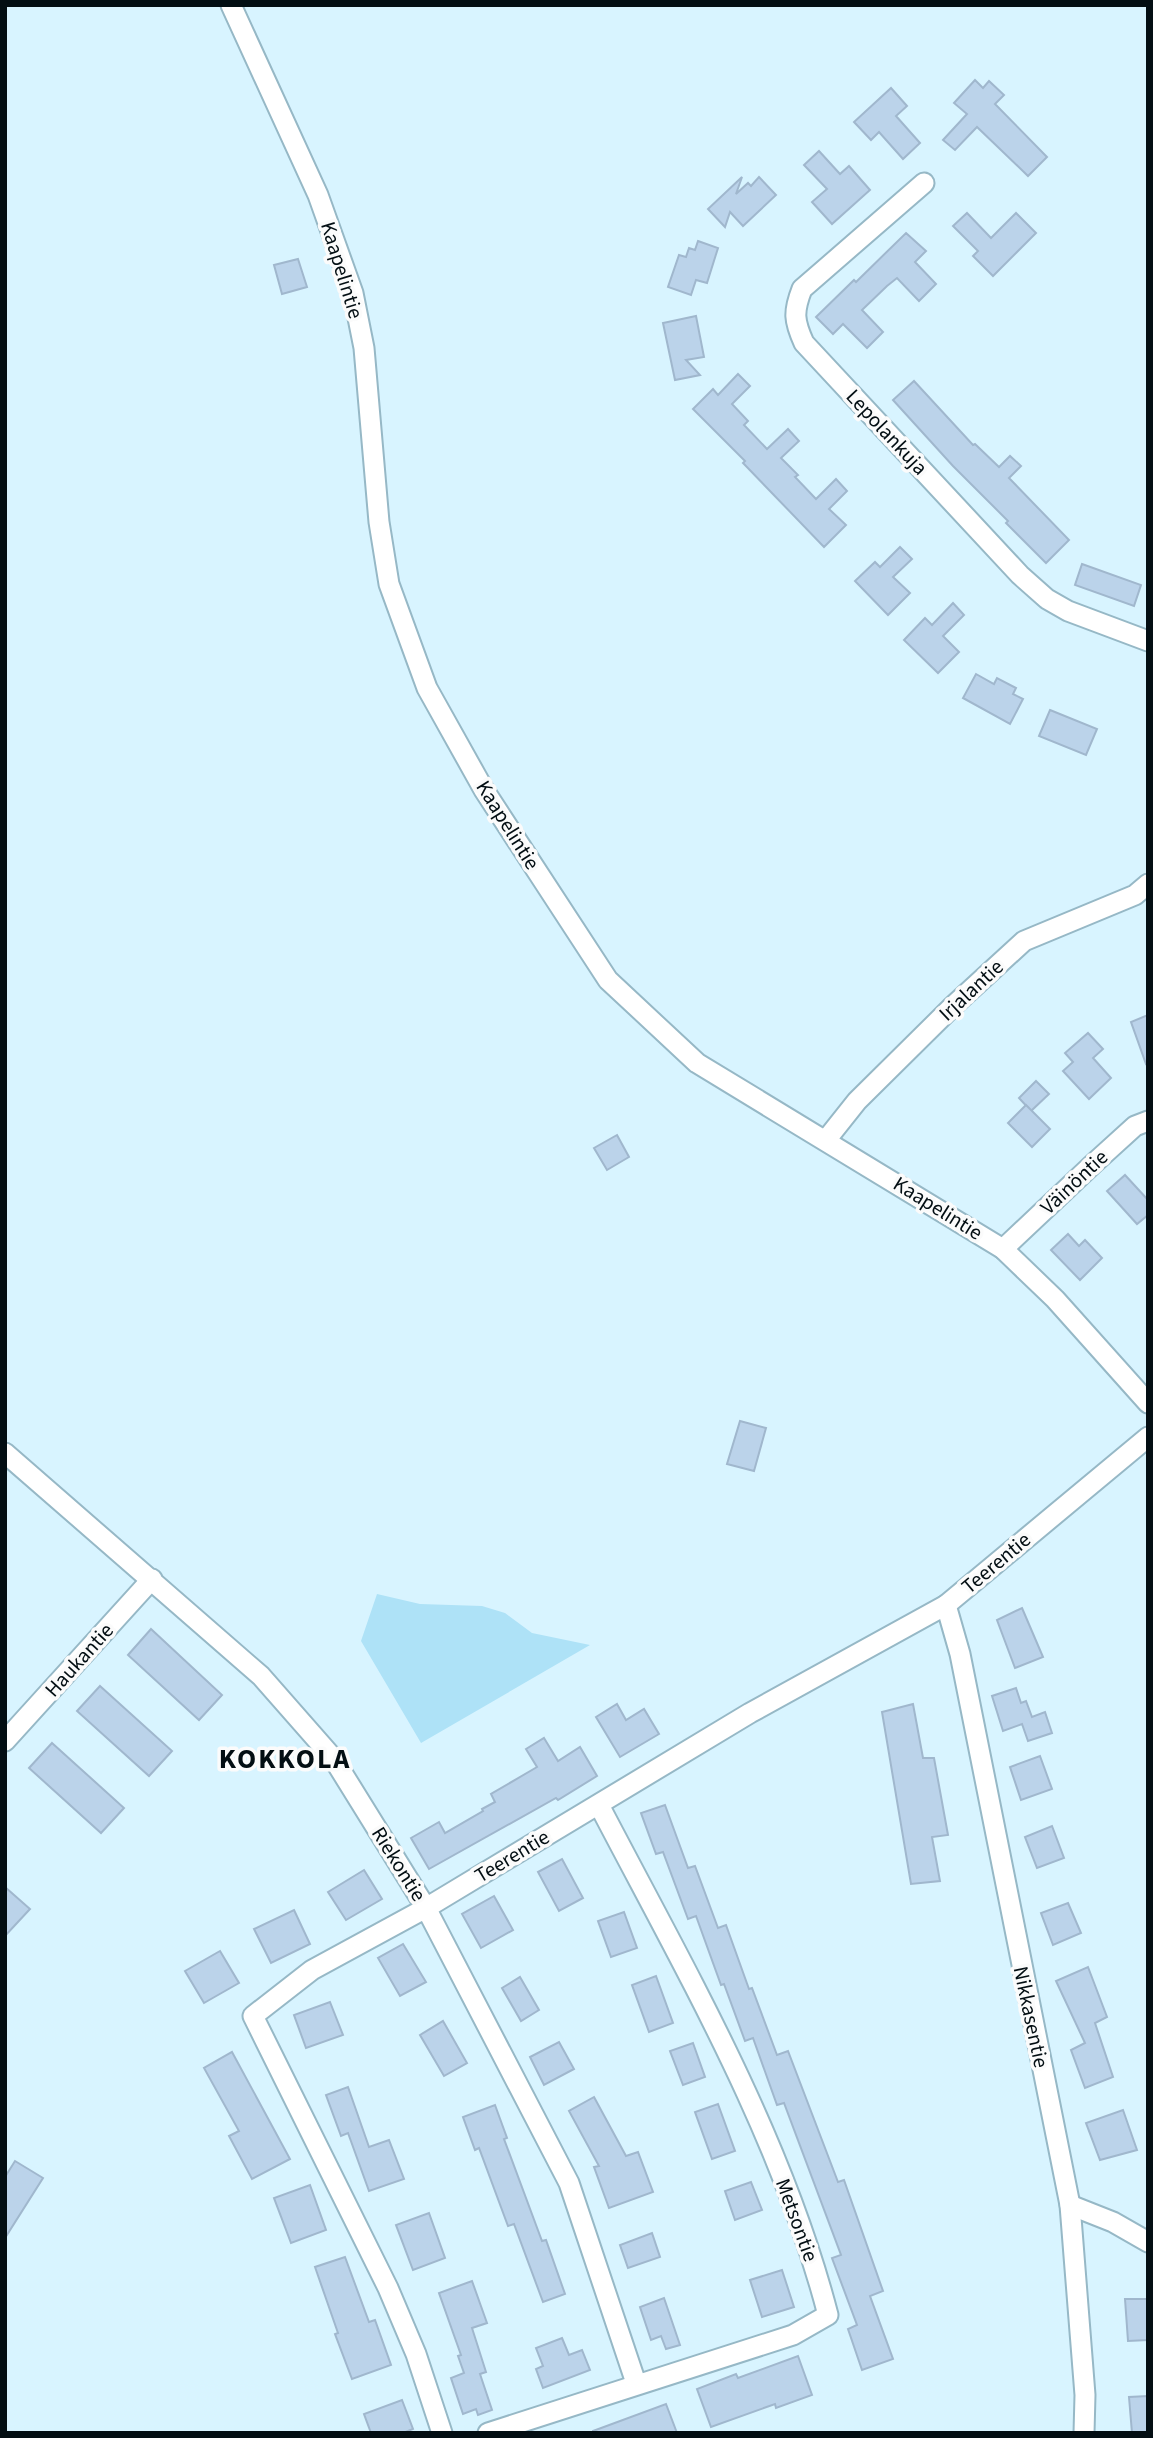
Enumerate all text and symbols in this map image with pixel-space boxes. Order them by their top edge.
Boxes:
street label: Kaapelintie [313,218,371,322]
street label: Lepolankuja [839,382,935,482]
street label: Kaapelintie [469,775,547,875]
street label: Irjalantie [932,952,1010,1028]
street label: Väinöntie [1033,1143,1115,1221]
street label: Kaapelintie [888,1169,988,1247]
street label: Teerentie [955,1525,1037,1601]
street label: Haukantie [38,1616,120,1704]
district label: KOKKOLA [219,1739,351,1779]
street label: Riekontie [364,1821,434,1907]
street label: Teerentie [469,1822,555,1890]
street label: Nikkasentie [1006,1963,1056,2071]
street label: Metsontie [768,2174,826,2266]

